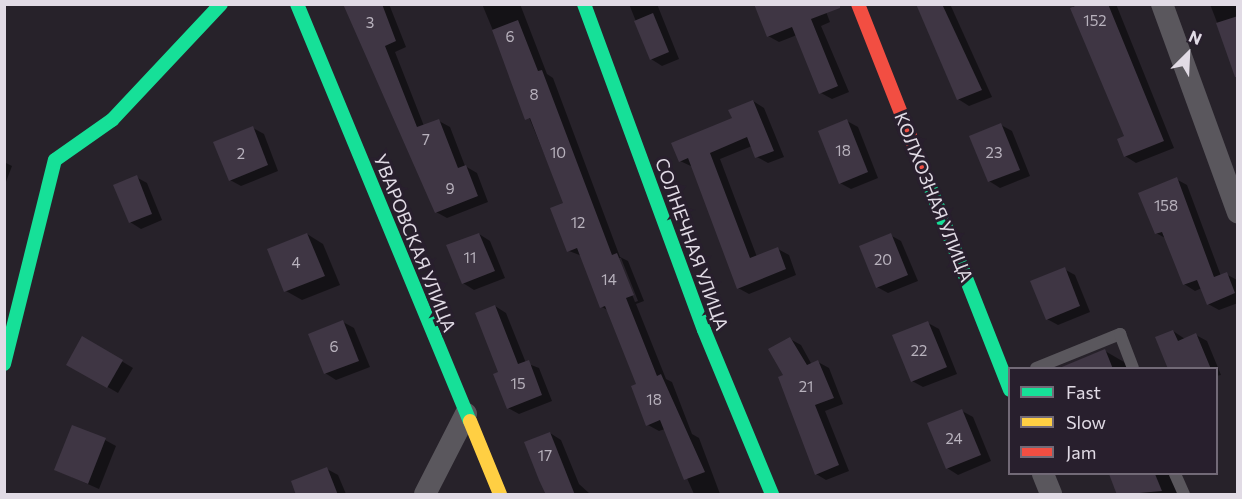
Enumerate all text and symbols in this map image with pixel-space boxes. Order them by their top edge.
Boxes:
house number: 152 [1083,12,1107,30]
house number: 3 [366,14,374,32]
north arrow [1158,24,1218,84]
text: N [1186,26,1205,48]
house number: 6 [505,28,515,46]
house number: 8 [529,86,539,104]
street label: КОЛХОЗНАЯ УЛИЦА [890,109,978,285]
house number: 7 [422,131,430,149]
house number: 18 [835,142,851,160]
house number: 10 [550,144,566,162]
house number: 23 [986,144,1002,162]
house number: 2 [237,145,245,163]
street label: УВАРОВСКАЯ УЛИЦА [369,151,461,335]
street label: СОЛНЕЧНАЯ УЛИЦА [651,155,733,333]
house number: 9 [445,180,455,198]
house number: 158 [1154,197,1178,215]
house number: 12 [571,214,585,232]
house number: 11 [464,249,476,267]
house number: 20 [874,251,892,269]
house number: 4 [292,254,300,272]
house number: 14 [601,271,617,289]
house number: 6 [329,338,339,356]
house number: 22 [911,342,927,360]
legend [1008,367,1218,475]
house number: 15 [510,375,526,393]
house number: 21 [799,378,813,396]
text: Fast [1066,381,1101,403]
house number: 18 [646,391,662,409]
text: Slow [1066,411,1106,433]
house number: 24 [945,430,963,448]
text: Jam [1066,441,1096,463]
house number: 17 [538,447,552,465]

